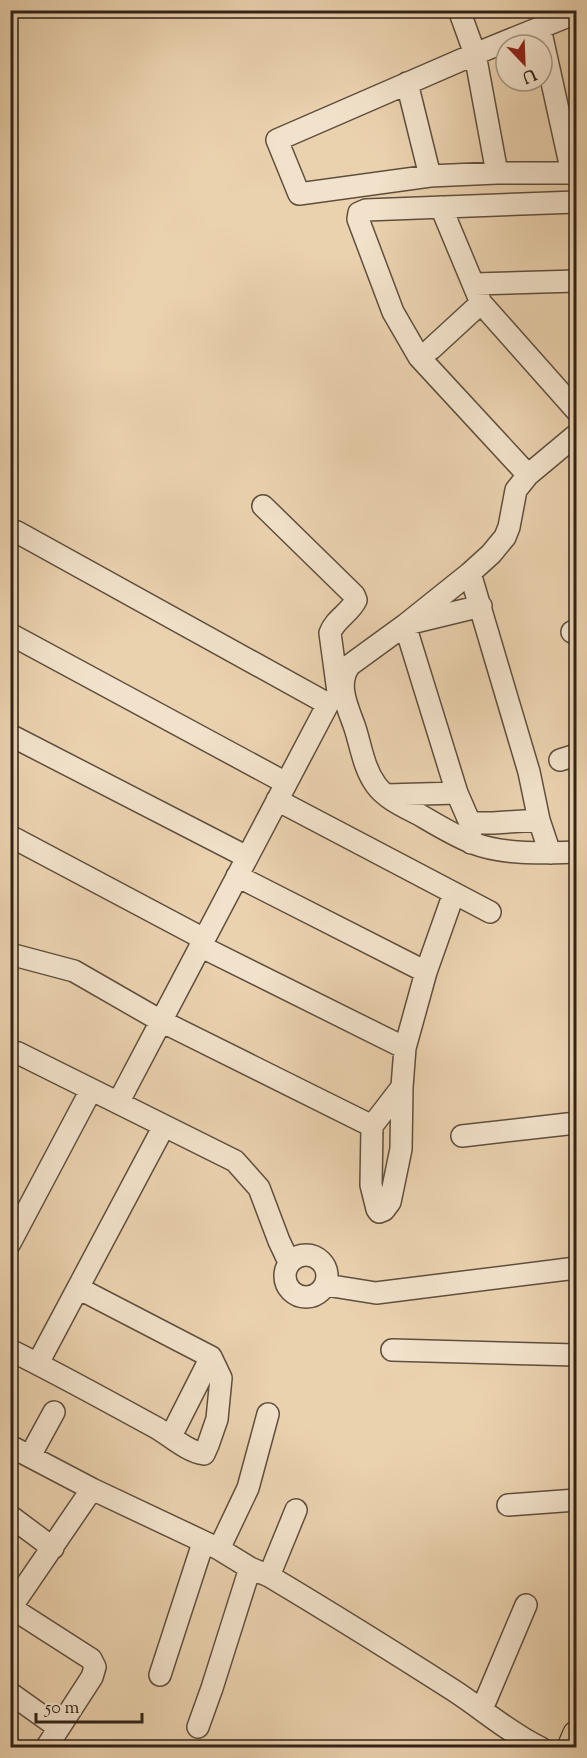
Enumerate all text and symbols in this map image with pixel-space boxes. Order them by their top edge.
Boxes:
north arrow [494,33,554,93]
text: U [518,61,539,88]
scale bar [36,1686,142,1724]
text: 50 m [44,1696,80,1722]

